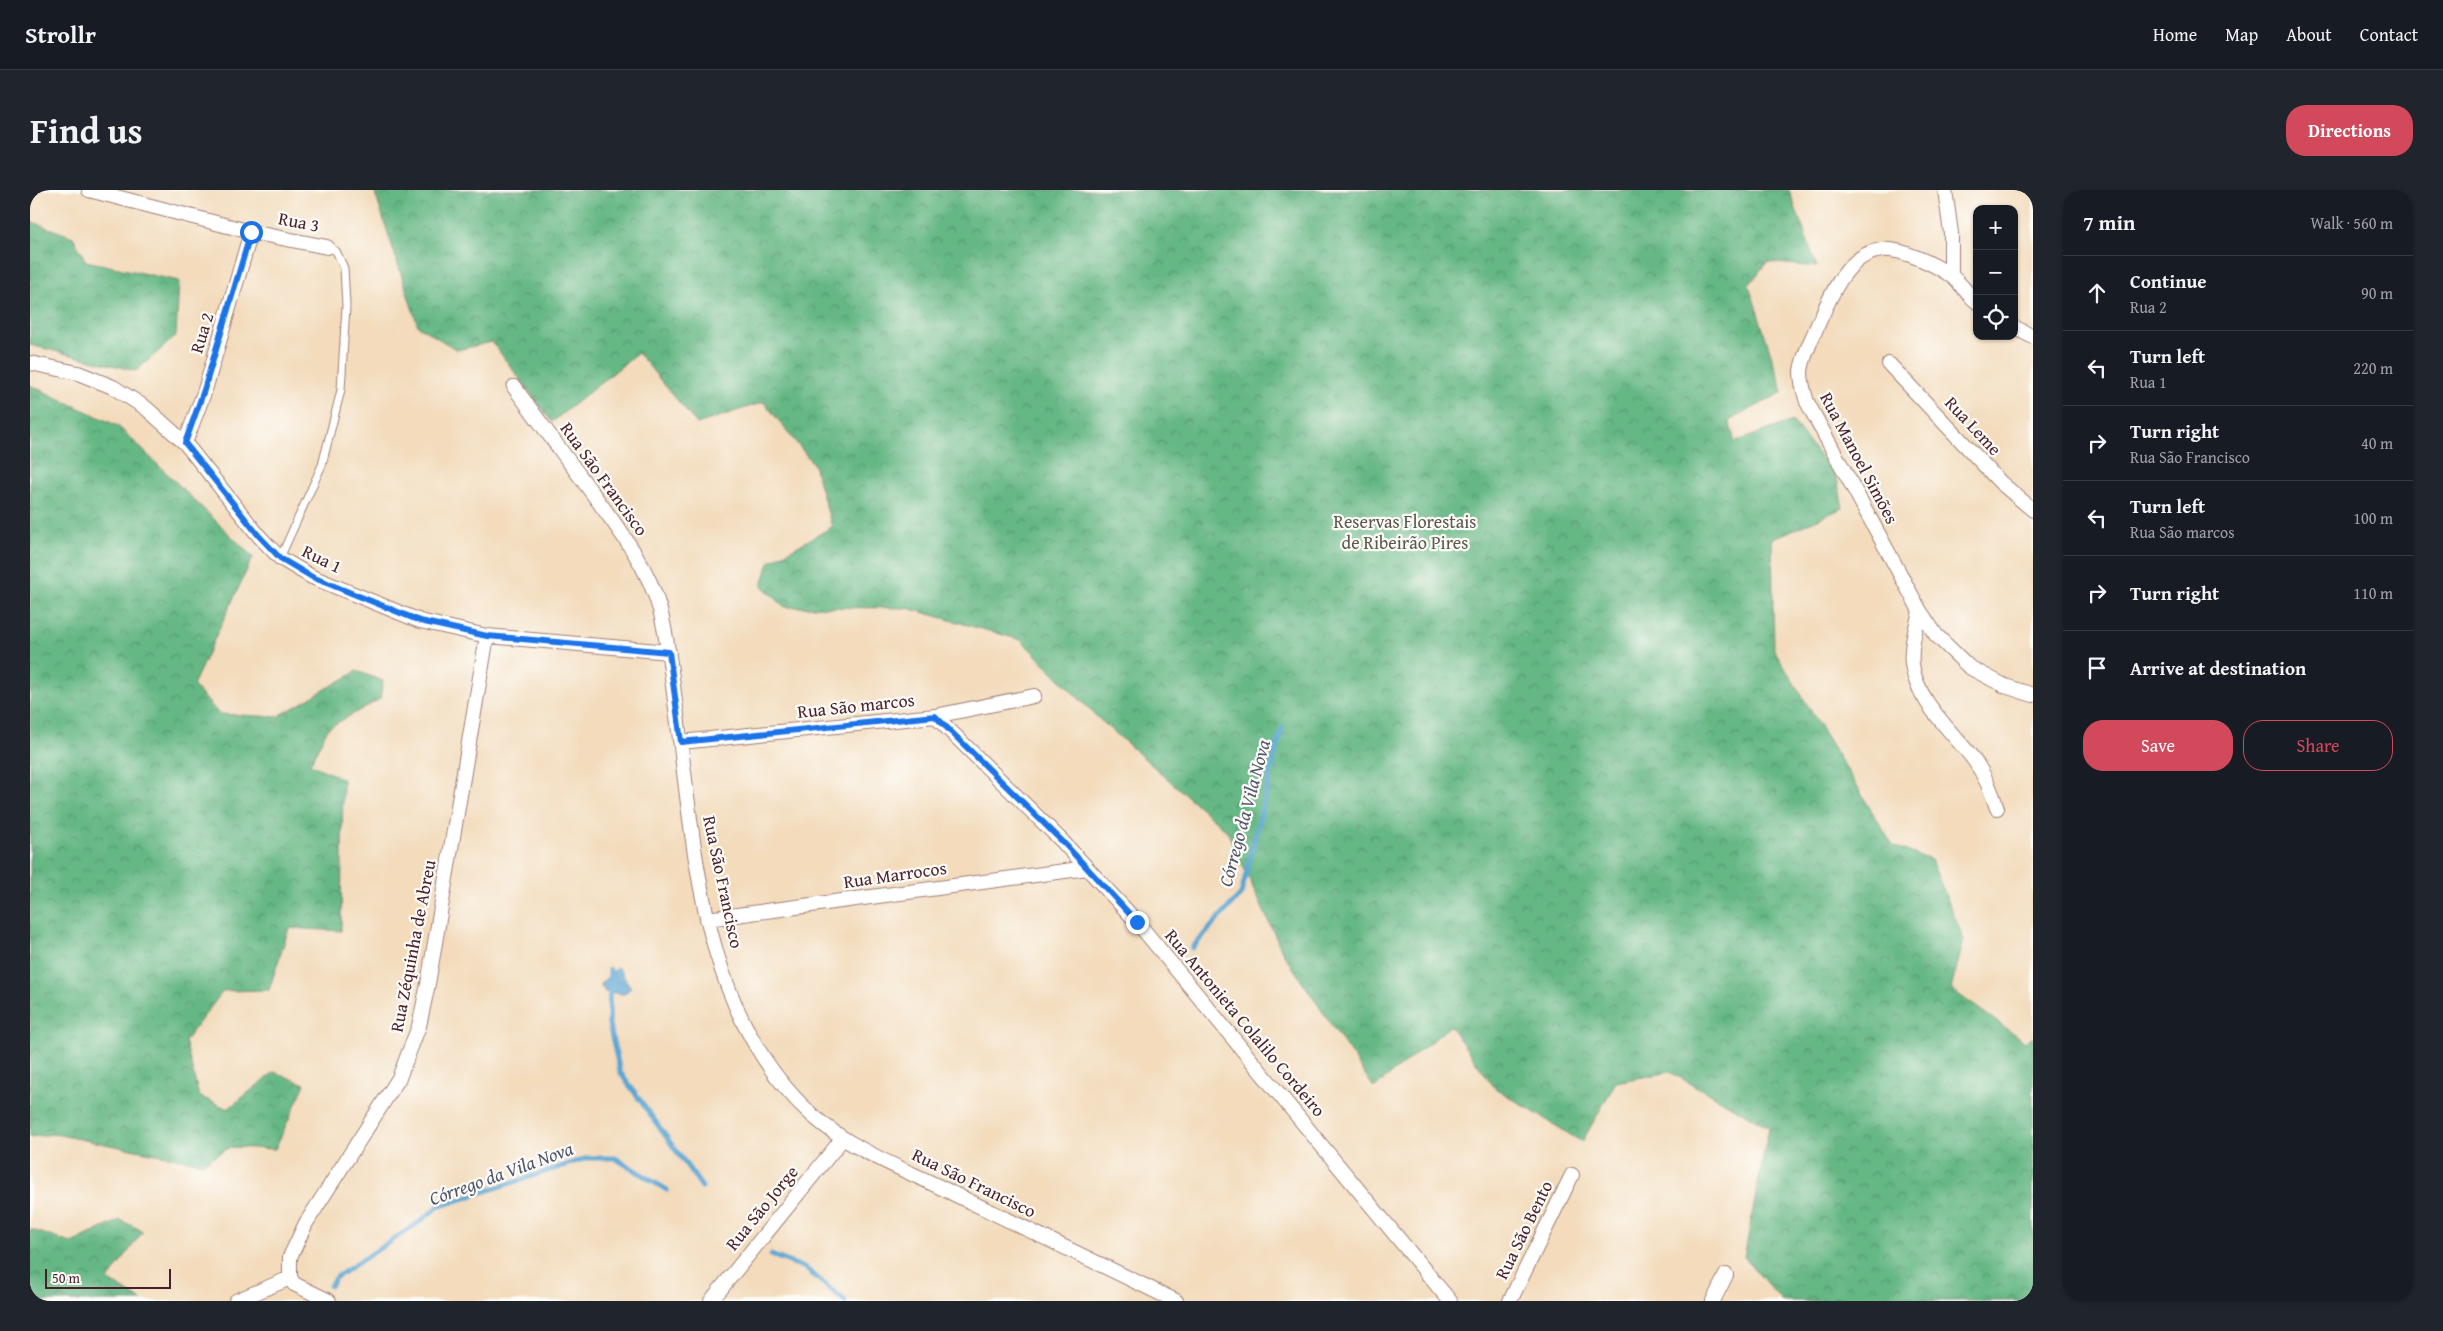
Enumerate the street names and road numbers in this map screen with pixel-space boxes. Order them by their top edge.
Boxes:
street label: Rua 3 [276,204,322,239]
street label: Rua 2 [183,309,220,357]
street label: Rua Manoel Simões [1813,387,1906,529]
street label: Rua Leme [1939,390,2008,462]
street label: Rua São Francisco [554,416,655,541]
street label: Rua 1 [298,537,347,580]
street label: Rua São marcos [796,686,916,725]
street label: Rua São Francisco [696,813,751,951]
street label: Rua Marrocos [842,854,948,895]
street label: Rua Zéquinha de Abreu [383,857,443,1034]
street label: Rua Antonieta Colalilo Cordeiro [1159,923,1332,1123]
street label: Rua São Francisco [908,1141,1041,1224]
street label: Rua São Jorge [719,1159,804,1256]
street label: Rua São Bento [1488,1176,1559,1284]

